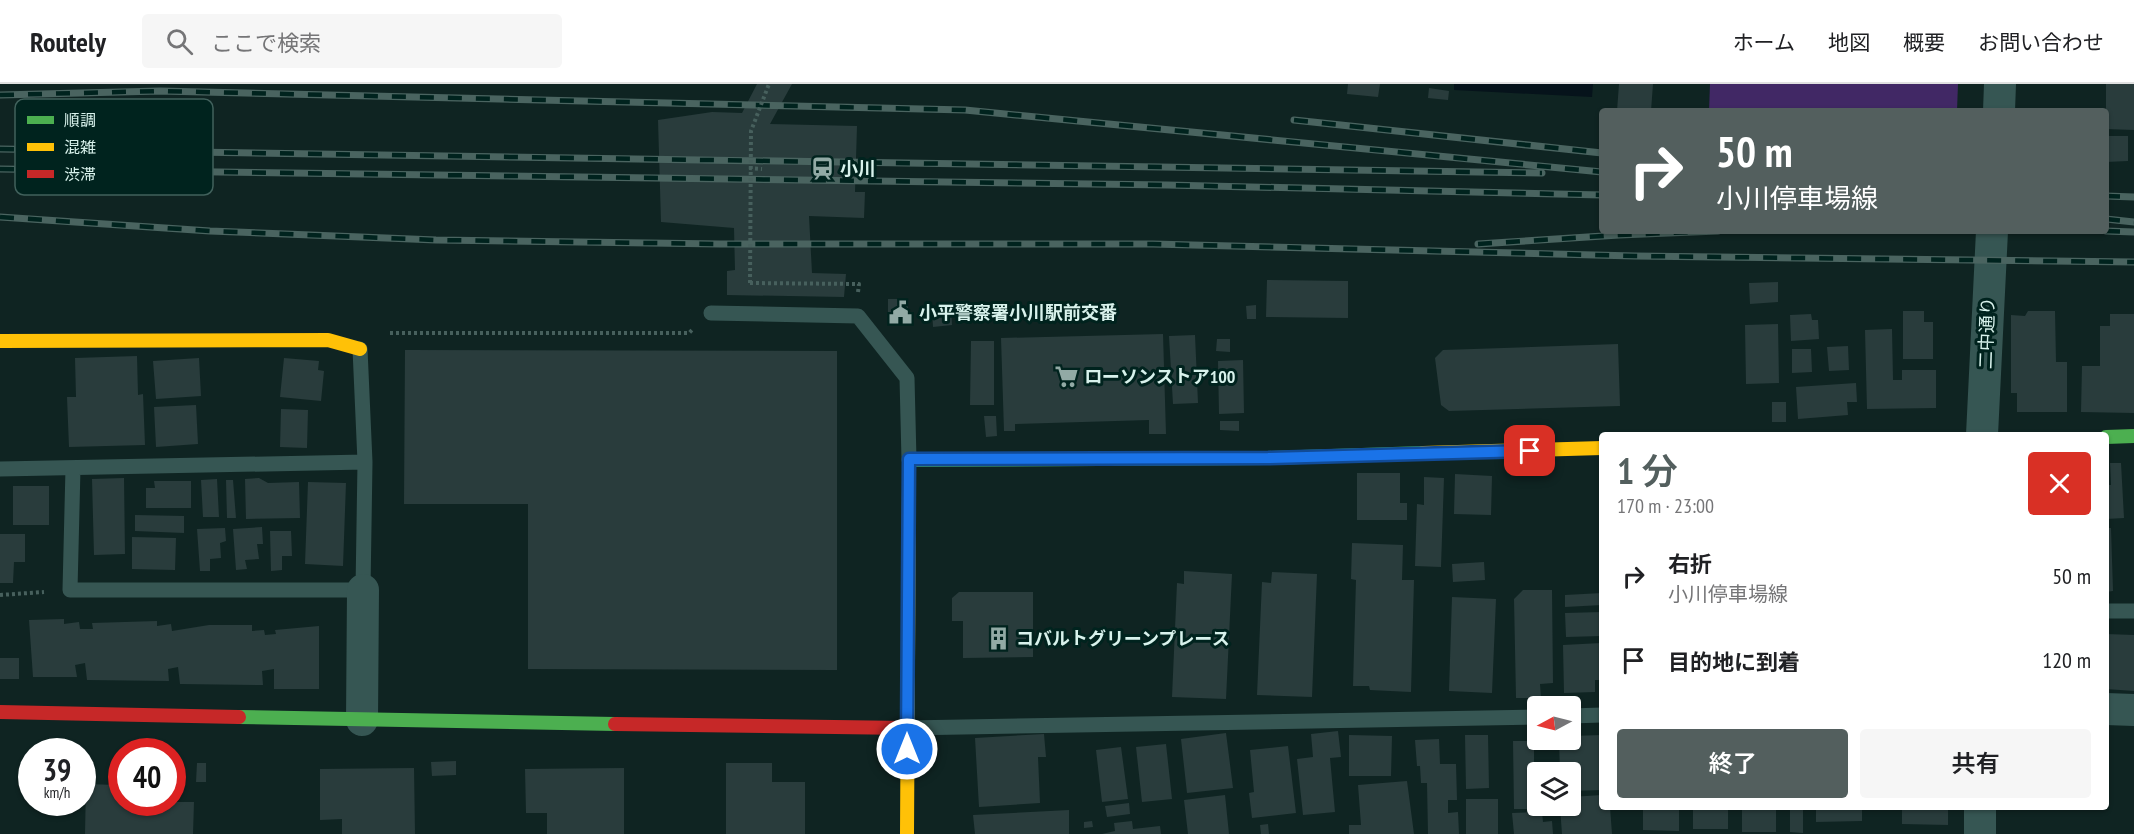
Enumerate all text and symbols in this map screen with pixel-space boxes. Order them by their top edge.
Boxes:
search box [142,14,562,68]
text: Routely [30,23,106,60]
icon: search [163,25,196,58]
text: ここで検索 [211,29,321,57]
text: ホーム [1733,29,1795,56]
text: 地図 [1828,29,1870,56]
text: 概要 [1903,29,1945,56]
text: お問い合わせ [1978,29,2104,56]
legend [15,99,213,195]
text: 順調 [64,110,96,130]
text: 50 m [1716,124,1793,179]
icon: right [1617,132,1695,210]
text: 混雑 [64,137,96,157]
station icon: 小川 [809,156,835,182]
place label: 小川 [840,157,876,180]
text: 渋滞 [64,164,96,184]
text: 小川停車場線 [1716,181,1878,215]
street label: 二中通り [1974,297,1999,369]
public building icon: 小平警察署小川駅前交番 [888,300,914,326]
place label: 小平警察署小川駅前交番 [919,301,1117,324]
supermarket icon: ローソンストア100 [1053,364,1079,390]
place label: ローソンストア100 [1084,365,1235,388]
pin [1504,425,1555,476]
icon: arrive [1513,434,1546,467]
text: 1 分 [1617,447,1678,494]
button: close [2028,452,2091,515]
text: 170 m · 23:00 [1617,493,1714,519]
text: 右折 [1668,550,1712,578]
icon: right [1617,560,1650,593]
text: 50 m [2052,562,2091,590]
text: 小川停車場線 [1668,581,1788,607]
building icon: コバルトグリーンプレース [985,626,1011,652]
place label: コバルトグリーンプレース [1016,627,1230,650]
icon: arrive [1617,644,1650,677]
text: 120 m [2042,646,2091,674]
text: 目的地に到着 [1668,648,1800,676]
north arrow [1527,696,1581,750]
map controls [1527,696,1581,816]
position arrow [875,717,939,781]
button: 終了 [1617,729,1848,798]
button: 共有 [1860,729,2091,798]
speed limit sign: 40 [108,738,186,816]
text: 39 [43,750,71,789]
button: layers [1527,762,1581,816]
text: km/h [44,783,70,802]

